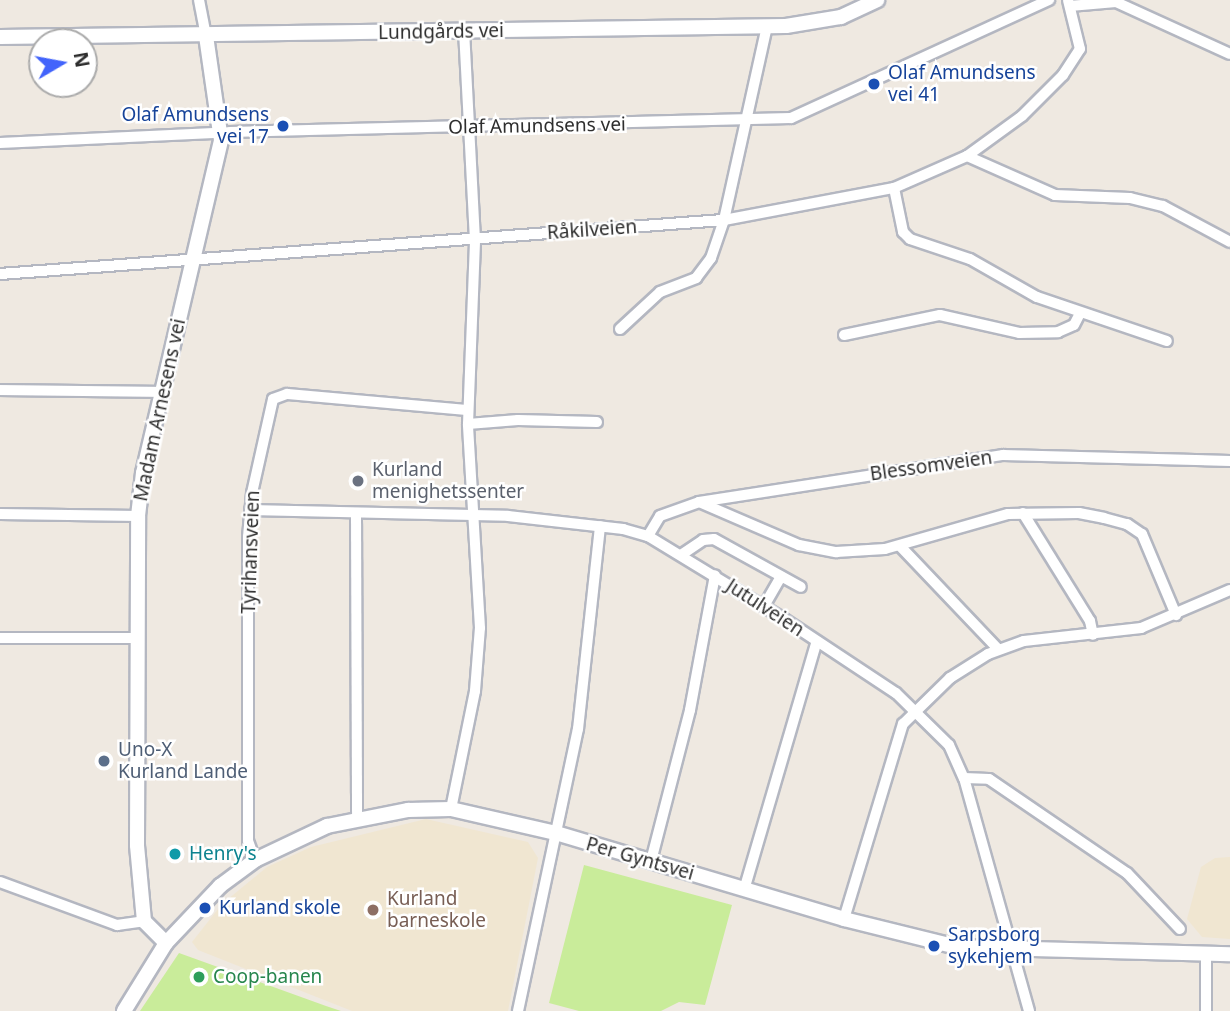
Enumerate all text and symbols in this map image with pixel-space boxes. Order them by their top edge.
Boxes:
street label: Lundgårds vei [378,20,504,44]
north arrow [28,28,98,98]
text: N [68,50,96,70]
place label: Olaf Amundsens vei 41 [888,62,1036,106]
marker: Olaf Amundsens vei 41 [866,76,882,92]
place label: Olaf Amundsens vei 17 [121,104,269,148]
street label: Olaf Amundsens vei [448,113,626,139]
marker: Olaf Amundsens vei 17 [275,118,291,134]
street label: Råkilveien [546,215,638,245]
street label: Madam Arnesens vei [129,317,191,503]
street label: Blessomveien [868,446,994,486]
place label: Kurland menighetssenter [372,459,524,503]
marker: Kurland menighetssenter [350,473,366,489]
street label: Tyrihansveien [237,490,265,614]
street label: Jutulveien [722,574,808,642]
place label: Uno-X Kurland Lande [118,739,248,783]
marker: Uno-X Kurland Lande [96,753,112,769]
street label: Per Gyntsvei [583,833,697,885]
place label: Henry's [189,843,257,865]
marker: Henry's [167,846,183,862]
place label: Kurland barneskole [387,888,486,932]
place label: Kurland skole [219,897,341,919]
marker: Kurland skole [197,900,213,916]
marker: Kurland barneskole [365,902,381,918]
place label: Sarpsborg sykehjem [948,924,1040,968]
marker: Sarpsborg sykehjem [926,938,942,954]
place label: Coop-banen [213,966,322,988]
marker: Coop-banen [191,969,207,985]

